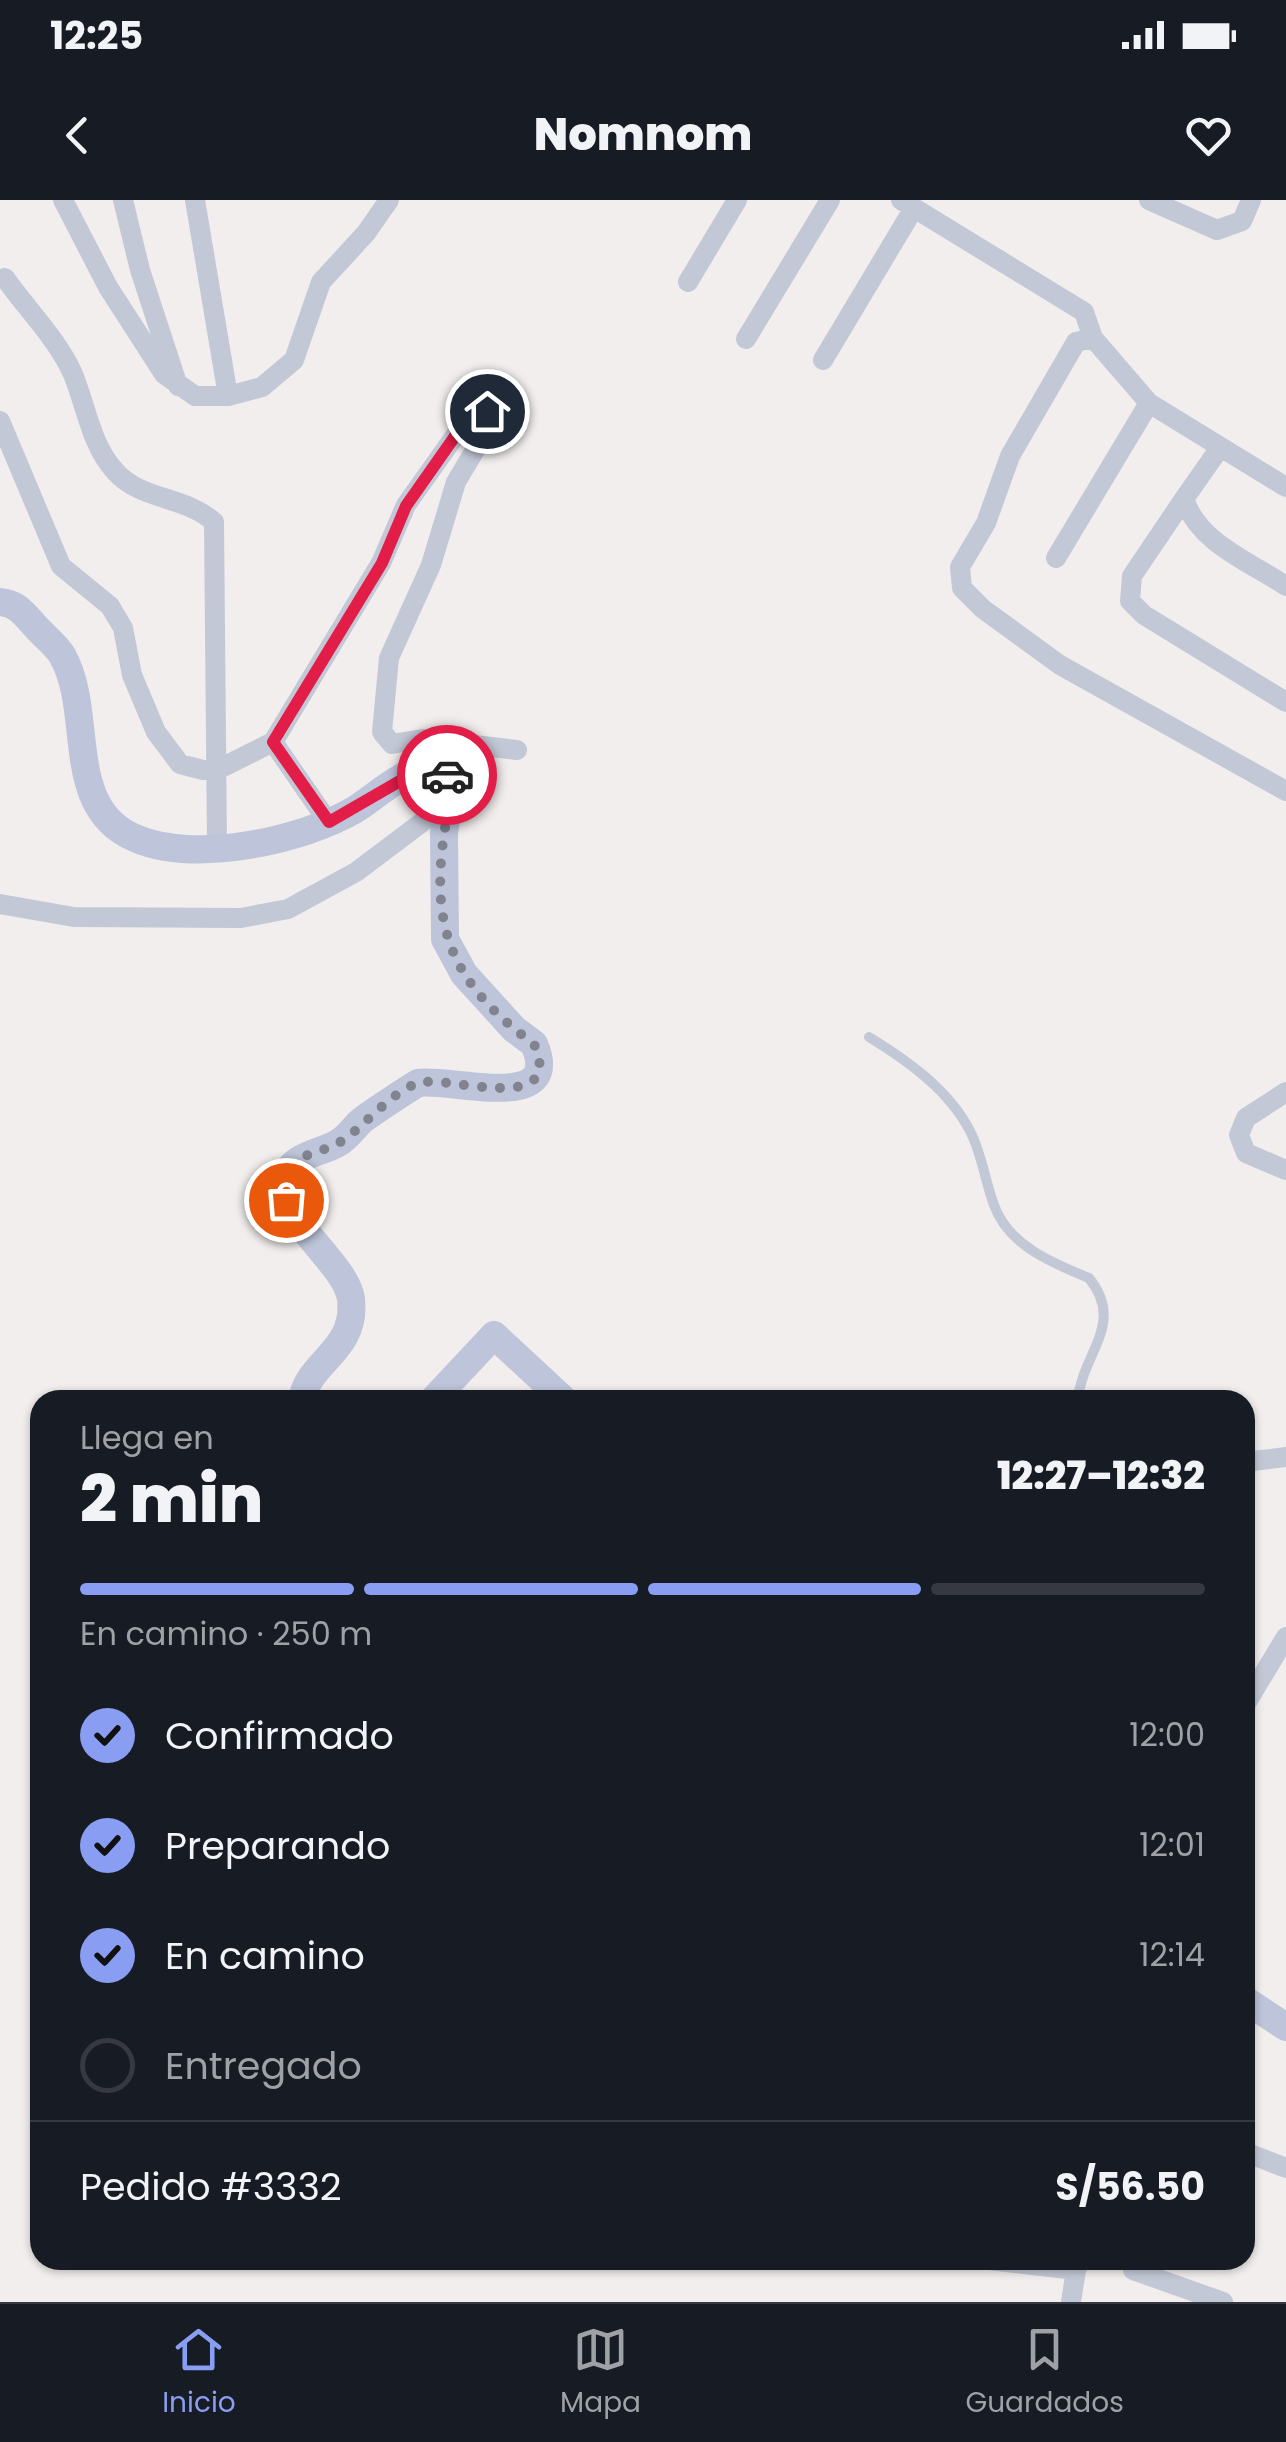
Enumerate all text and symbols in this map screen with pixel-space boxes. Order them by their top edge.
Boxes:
text: 12:25 [50,9,143,62]
text: Nomnom [534,103,752,166]
icon: back [50,108,105,163]
icon: heart [1181,108,1236,163]
pin [445,369,530,454]
icon: home [460,384,515,439]
courier [397,725,497,825]
icon: car [420,748,475,803]
pin [244,1158,329,1243]
icon: bag [259,1173,314,1228]
text: Llega en [80,1415,214,1460]
text: 12:27–12:32 [997,1449,1205,1502]
text: 2 min [80,1454,263,1545]
text: En camino · 250 m [80,1611,372,1656]
icon: check [80,1708,135,1763]
text: Confirmado [165,1709,394,1762]
text: 12:00 [1129,1712,1205,1757]
icon: check [80,1818,135,1873]
text: Preparando [165,1819,390,1872]
text: 12:01 [1139,1822,1205,1867]
icon: check [80,1928,135,1983]
text: En camino [165,1929,365,1982]
text: 12:14 [1139,1932,1205,1977]
text: Entregado [165,2039,362,2092]
text: Pedido #3332 [80,2160,342,2213]
text: S/56.50 [1055,2160,1205,2213]
tab: Inicio [162,2322,236,2424]
tab: Mapa [560,2322,641,2424]
tab: Guardados [965,2322,1124,2424]

